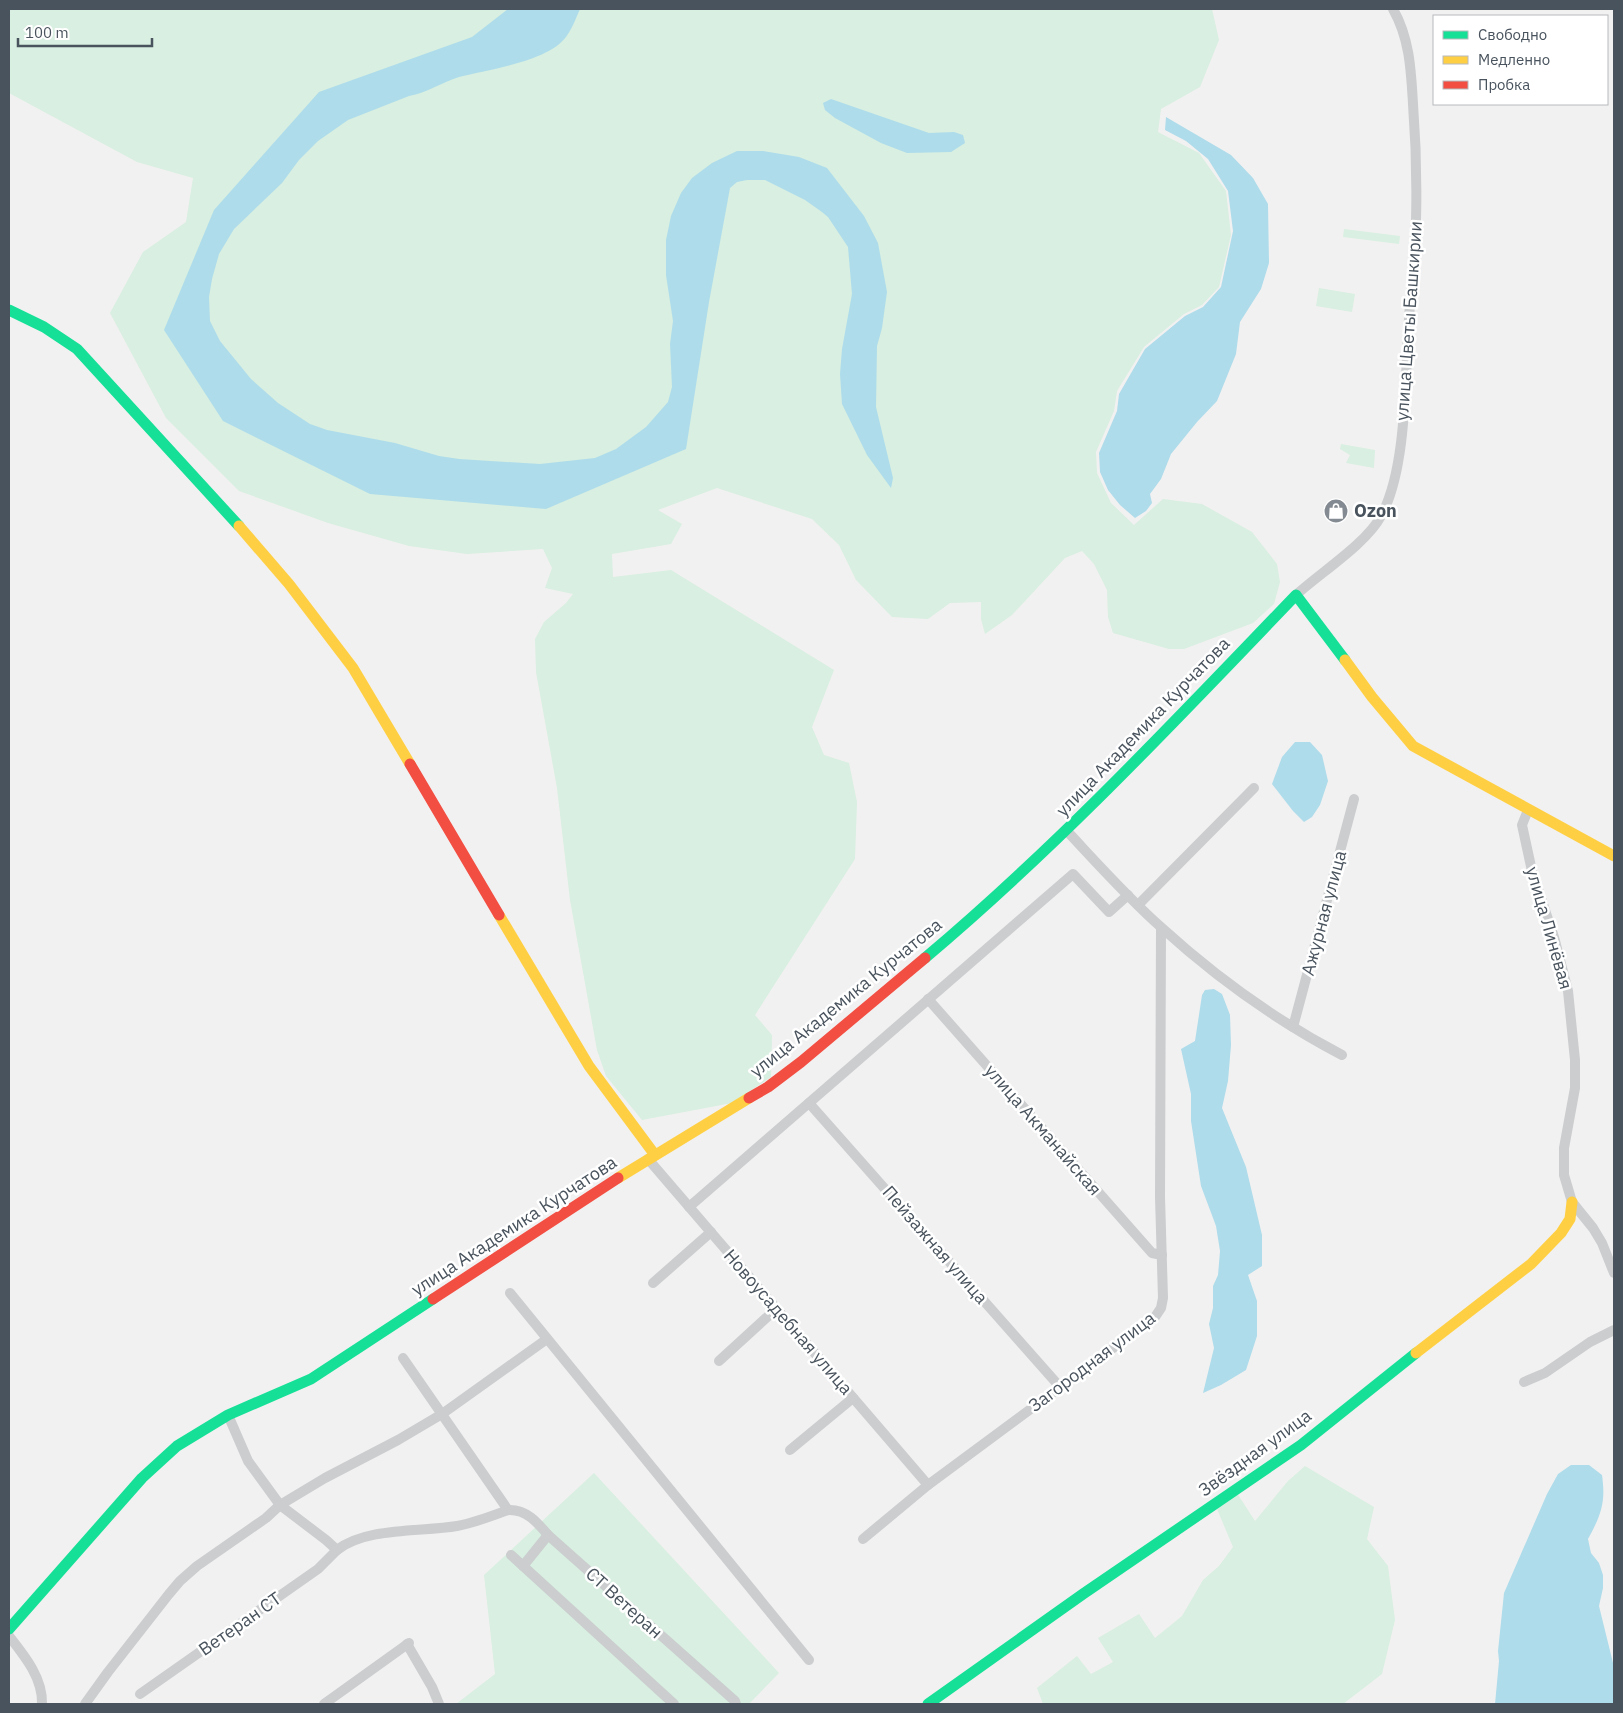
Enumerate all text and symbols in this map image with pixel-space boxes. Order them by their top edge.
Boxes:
scale bar [18,15,151,47]
legend [1433,15,1608,105]
text: 100 m [25,23,69,42]
text: Свободно [1478,25,1547,44]
text: Медленно [1478,50,1550,69]
text: Пробка [1478,75,1530,94]
street label: улица Цветы Башкирии [1390,220,1427,422]
shop icon: Ozon [1323,498,1349,524]
place label: Ozon [1354,499,1397,522]
street label: улица Академика Курчатова [1051,632,1235,821]
street label: Ажурная улица [1296,847,1351,978]
street label: улица Линёвая [1521,864,1578,992]
street label: улица Академика Курчатова [745,913,947,1082]
street label: улица Акманайская [980,1059,1107,1200]
street label: улица Академика Курчатова [407,1150,621,1301]
street label: Пейзажная улица [878,1181,993,1309]
street label: Новоусадебная улица [719,1244,858,1399]
street label: Загородная улица [1024,1306,1160,1417]
street label: Звёздная улица [1194,1404,1316,1501]
street label: СТ Ветеран [581,1562,668,1643]
street label: Ветеран СТ [194,1587,286,1660]

